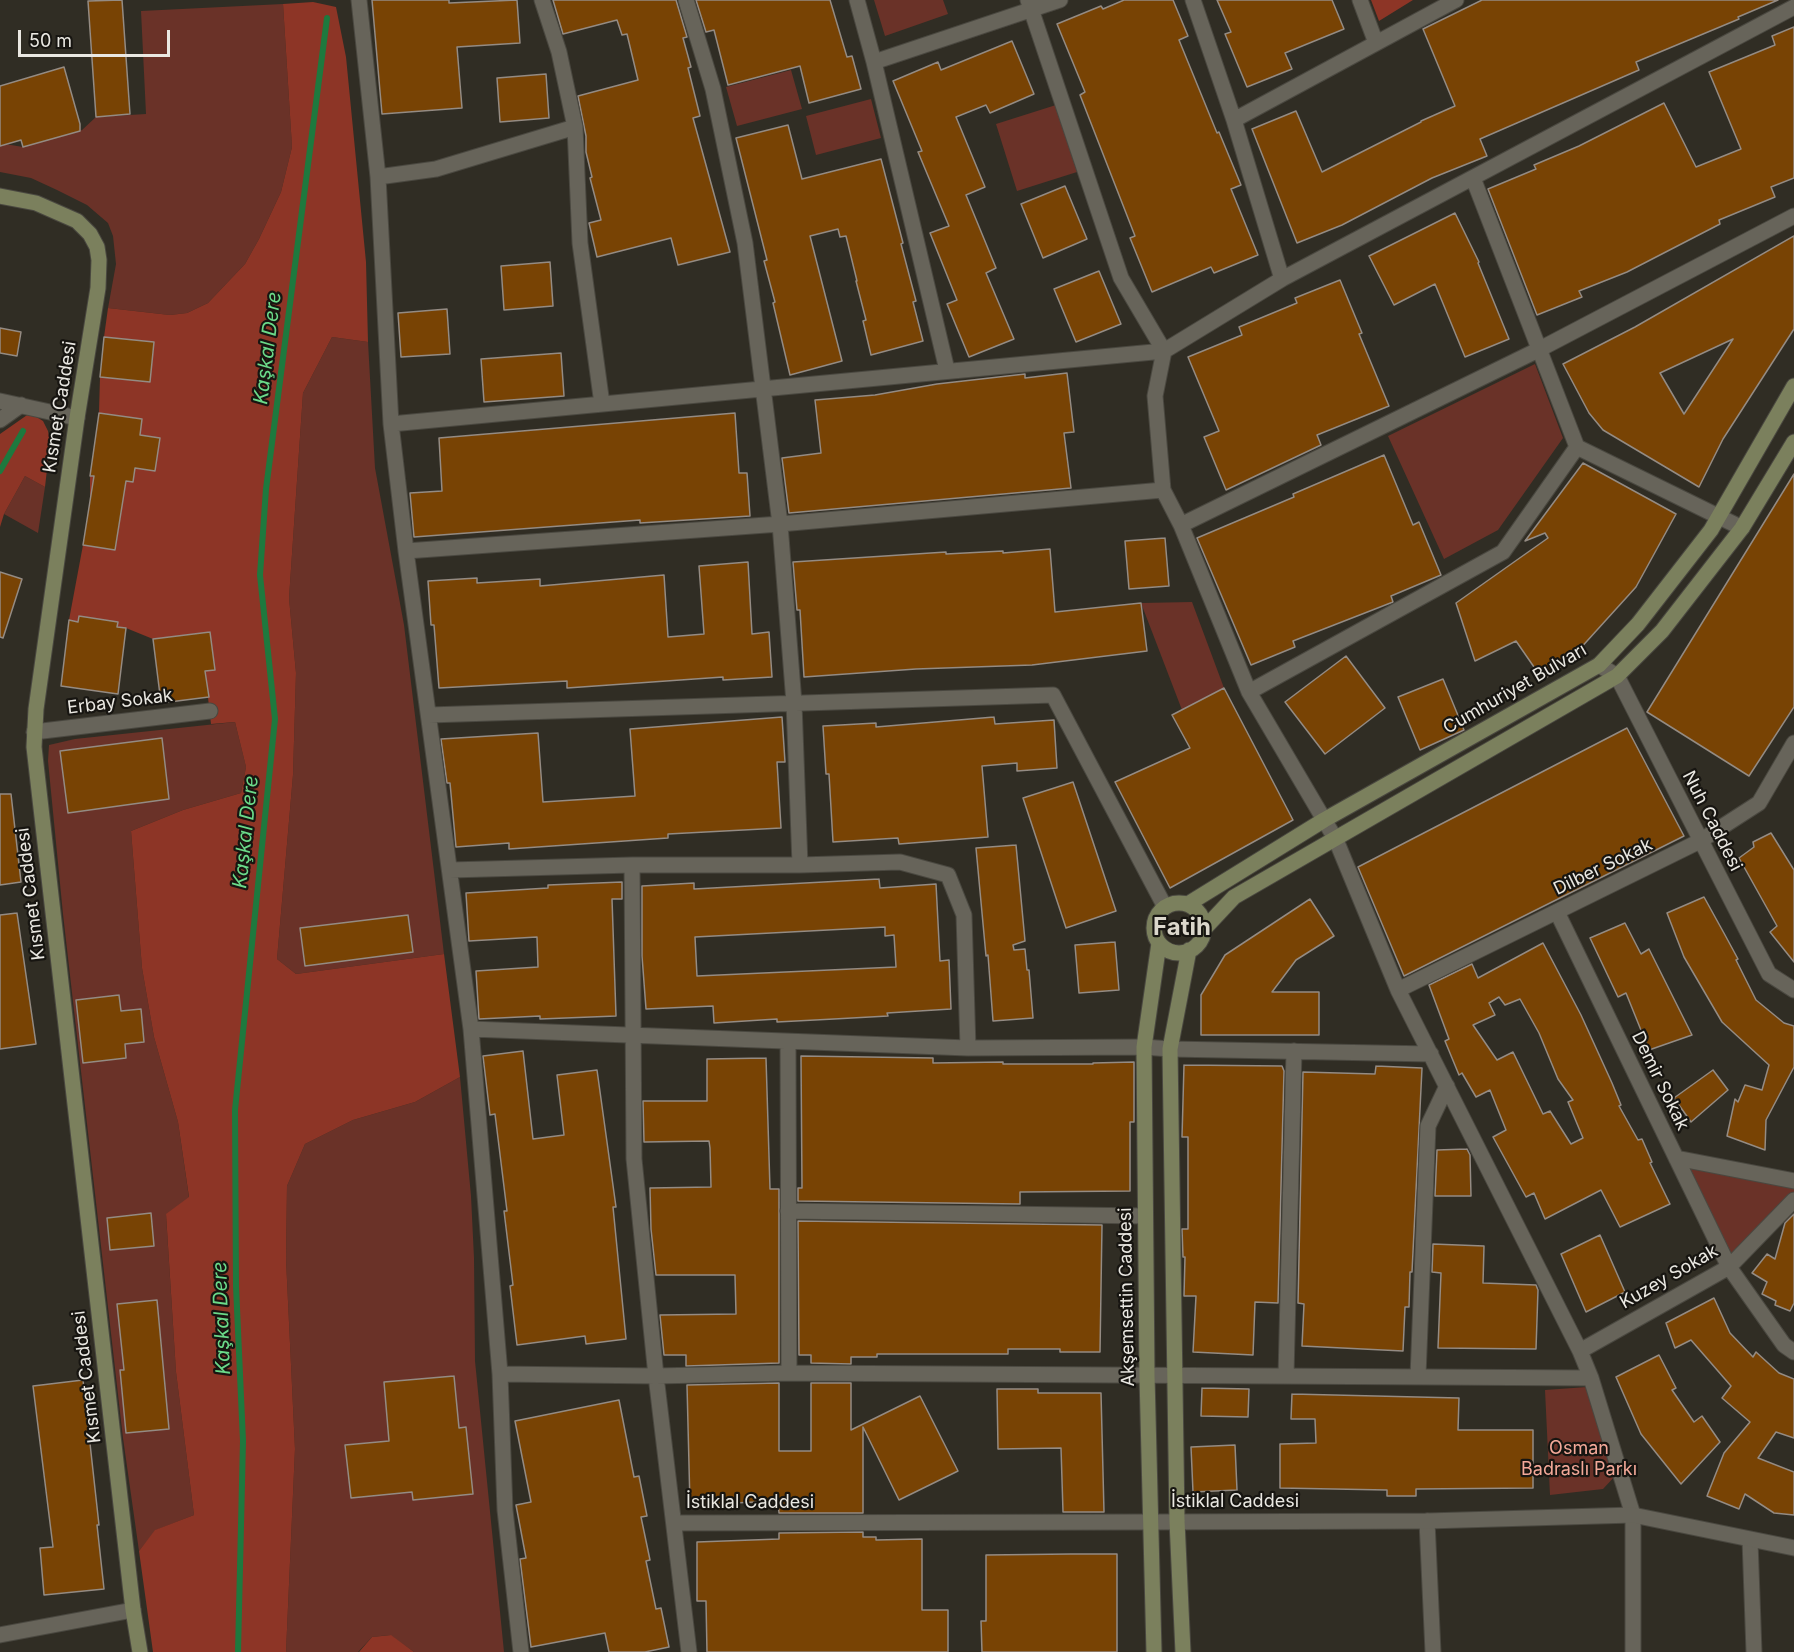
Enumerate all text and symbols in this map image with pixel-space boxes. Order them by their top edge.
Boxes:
scale bar [21,18,172,56]
text: 50 m [29,30,72,51]
water label: Kaşkal Dere [249,290,287,406]
street label: Kısmet Caddesi [39,340,81,474]
street label: Cumhuriyet Bulvarı [1439,639,1591,739]
street label: Erbay Sokak [66,685,174,719]
street label: Nuh Caddesi [1678,767,1746,875]
water label: Kaşkal Dere [228,774,264,890]
street label: Kısmet Caddesi [12,827,50,961]
street label: Dilber Sokak [1550,834,1656,900]
district label: Fatih [1153,914,1211,942]
street label: Demir Sokak [1627,1028,1693,1134]
street label: Akşemsettin Caddesi [1115,1207,1139,1387]
street label: Kuzey Sokak [1616,1240,1722,1314]
water label: Kaşkal Dere [208,1261,236,1375]
street label: Kısmet Caddesi [68,1310,106,1444]
park label: Osman Badraslı Parkı [1521,1438,1637,1480]
street label: İstiklal Caddesi [1171,1491,1299,1513]
street label: İstiklal Caddesi [686,1492,814,1514]

